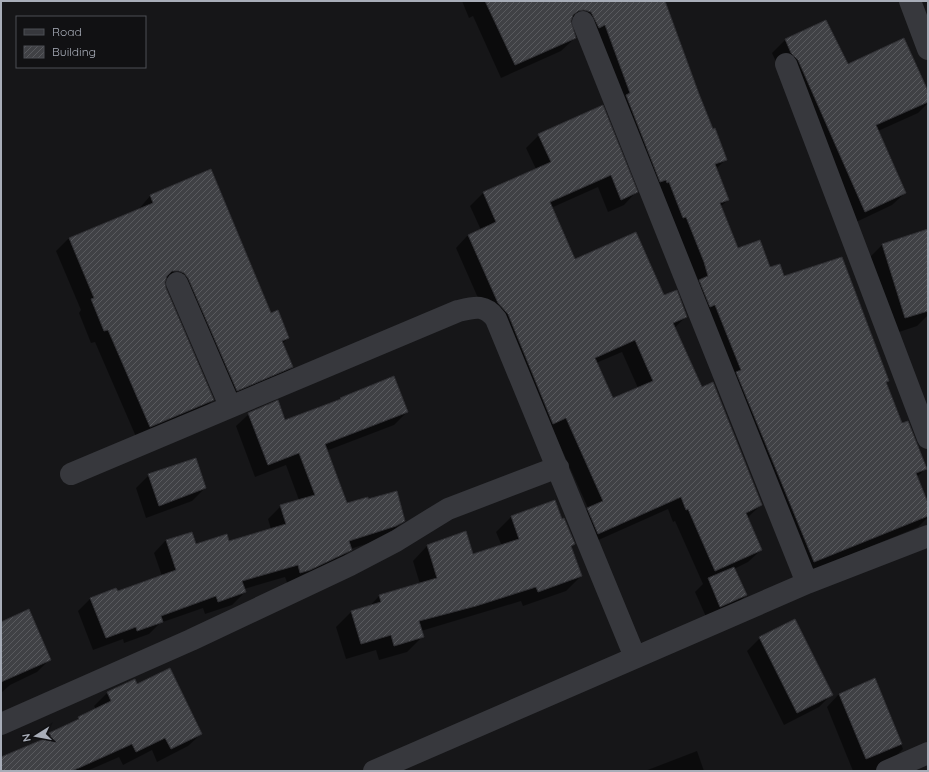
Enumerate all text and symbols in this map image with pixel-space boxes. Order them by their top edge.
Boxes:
legend [16,16,146,68]
text: Road [52,24,82,39]
text: Building [52,44,96,59]
north arrow [16,716,56,756]
text: N [19,733,34,743]

